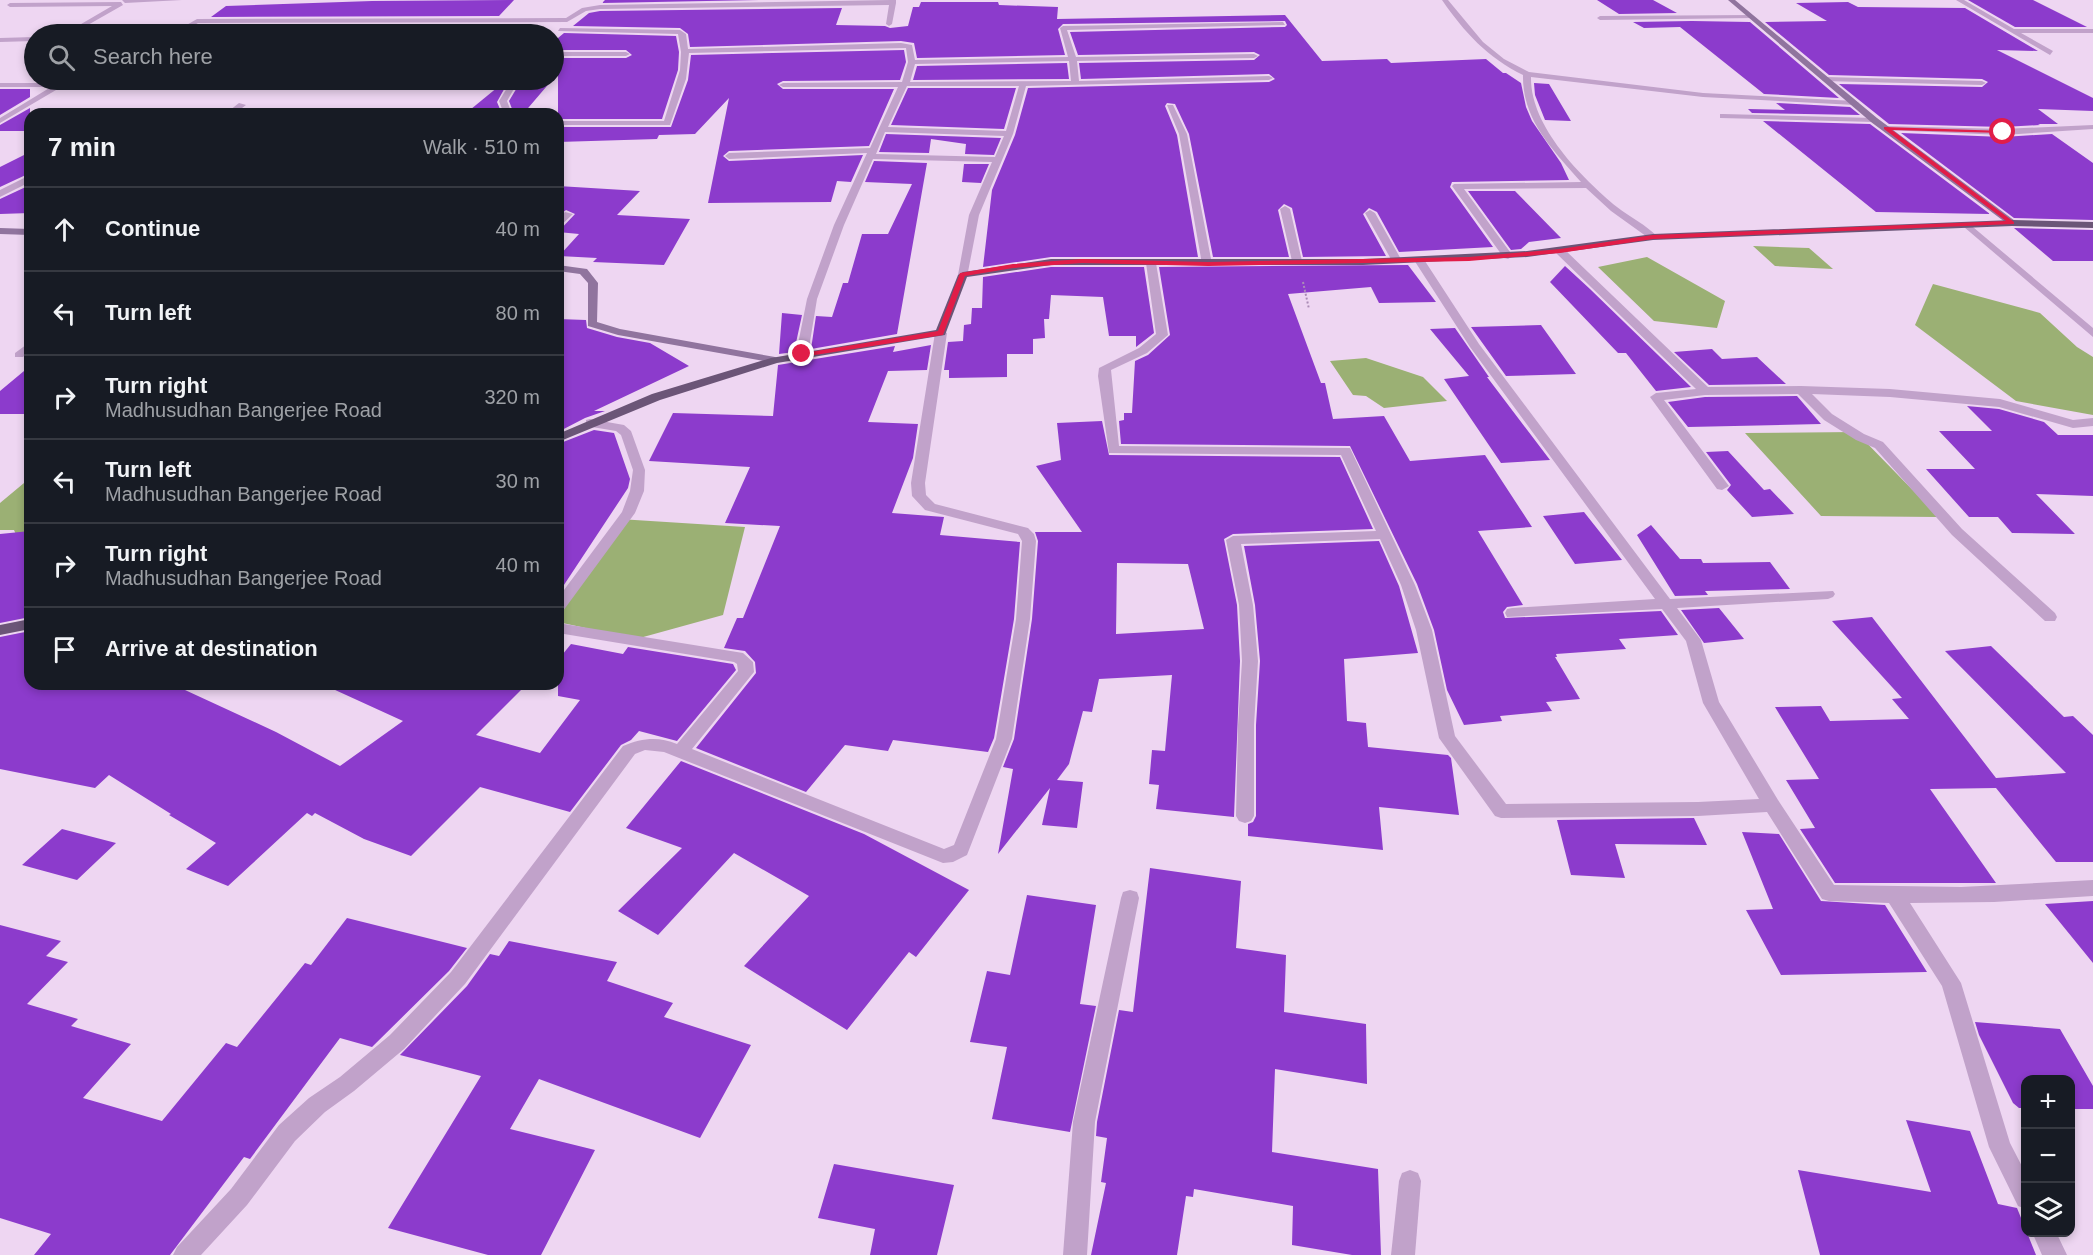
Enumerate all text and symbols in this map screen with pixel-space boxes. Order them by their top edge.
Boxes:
search box [24,24,564,90]
icon: search [45,41,78,74]
text: Search here [93,44,213,69]
route start [1989,118,2015,144]
text: 7 min [48,132,116,162]
text: Walk · 510 m [423,136,540,158]
icon: ahead [48,213,81,246]
text: Continue [105,216,200,241]
text: 40 m [496,218,540,240]
icon: left [48,297,81,330]
text: Turn left [105,300,191,325]
text: 80 m [496,302,540,324]
route end [788,340,814,366]
text: Turn right [105,373,207,398]
icon: right [48,381,81,414]
text: 320 m [484,386,540,408]
text: Madhusudhan Bangerjee Road [105,399,382,421]
text: Turn left [105,457,191,482]
icon: left [48,465,81,498]
text: 30 m [496,470,540,492]
text: Madhusudhan Bangerjee Road [105,483,382,505]
text: Turn right [105,541,207,566]
icon: right [48,549,81,582]
text: 40 m [496,554,540,576]
text: Madhusudhan Bangerjee Road [105,567,382,589]
icon: arrive [48,633,81,666]
text: Arrive at destination [105,636,318,661]
map controls [2021,1075,2075,1237]
button: + [2021,1075,2075,1129]
button: − [2021,1129,2075,1183]
button: layers [2021,1183,2075,1237]

